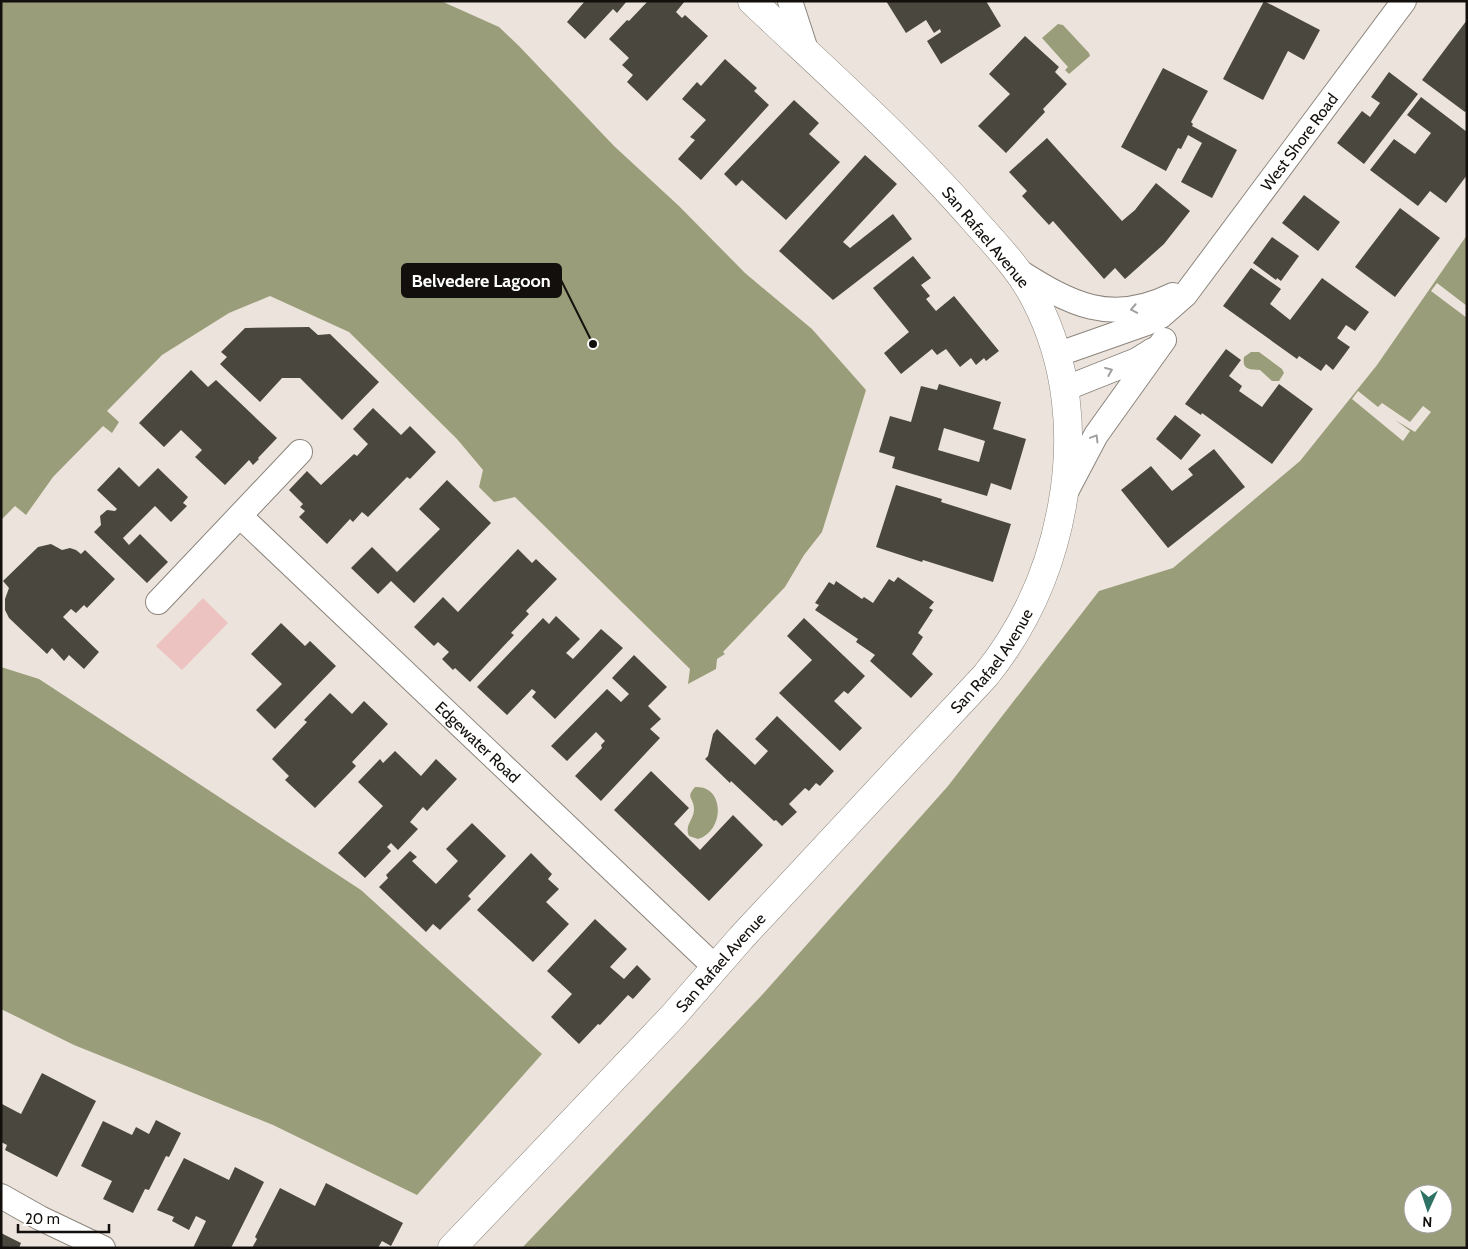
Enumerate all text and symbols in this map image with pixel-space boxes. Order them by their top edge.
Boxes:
street label: West Shore Road [1257,90,1342,195]
street label: San Rafael Avenue [938,183,1033,292]
callout: Belvedere Lagoon [402,264,561,297]
text: Belvedere Lagoon [411,270,551,292]
one-way arrow [1129,303,1138,313]
one-way arrow [1105,367,1113,377]
one-way arrow [1089,434,1099,443]
street label: San Rafael Avenue [946,606,1037,717]
street label: Edgewater Road [431,698,524,787]
street label: San Rafael Avenue [672,909,770,1016]
north arrow [1403,1184,1453,1234]
scale bar [18,1202,109,1234]
text: 20 m [25,1210,60,1228]
text: N [1422,1213,1433,1231]

